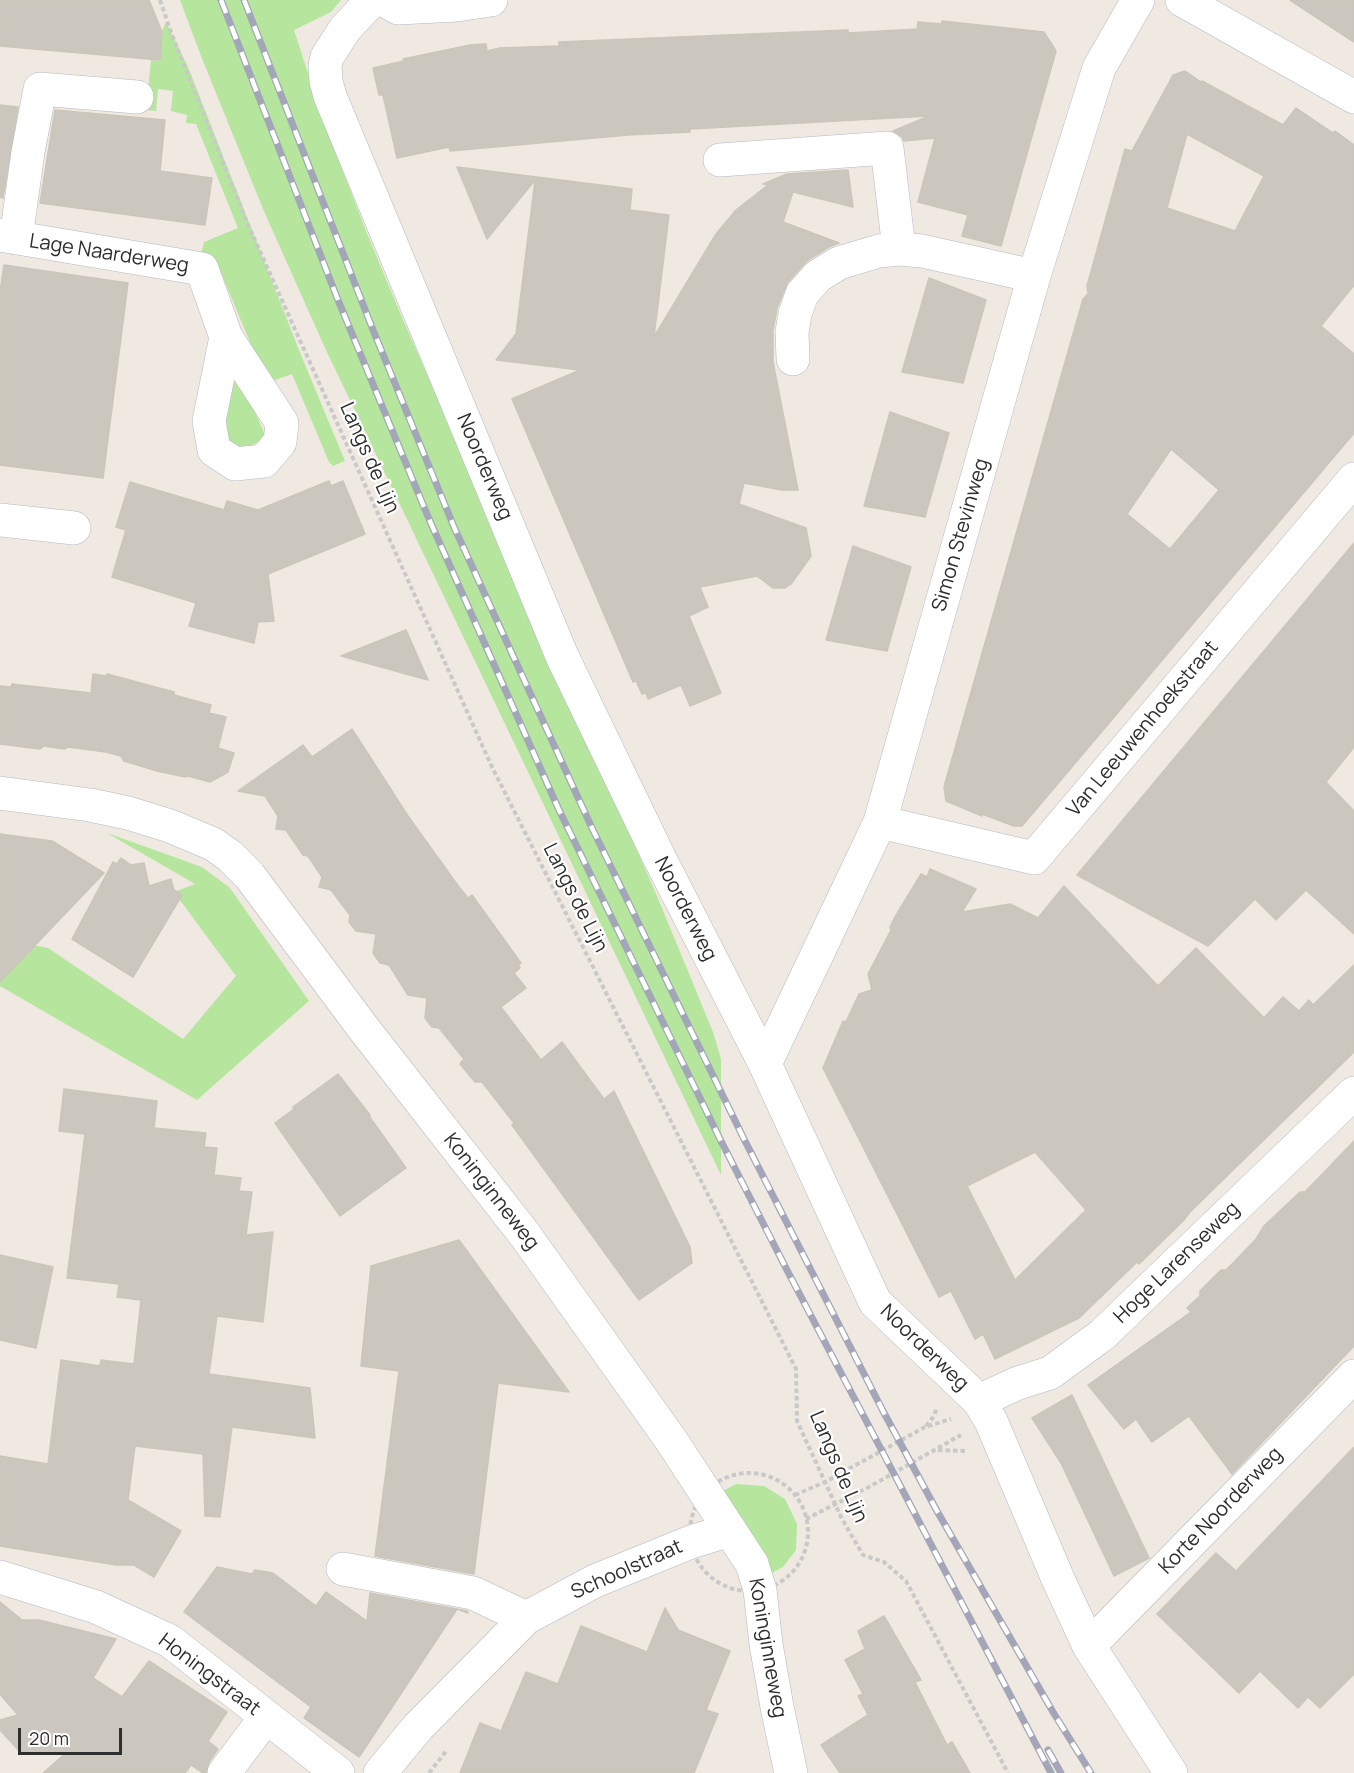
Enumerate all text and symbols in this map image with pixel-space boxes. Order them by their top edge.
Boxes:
street label: Lage Naarderweg [28,230,190,278]
street label: Langs de Lijn [334,399,404,517]
street label: Noorderweg [451,410,517,524]
street label: Simon Stevinweg [928,456,994,614]
street label: Van Leeuwenhoekstraat [1062,636,1224,822]
street label: Langs de Lijn [537,840,613,956]
street label: Noorderweg [649,853,721,965]
street label: Koninginneweg [438,1129,544,1255]
street label: Hoge Larenseweg [1109,1197,1245,1329]
street label: Noorderweg [875,1300,973,1396]
street label: Langs de Lijn [804,1408,872,1526]
street label: Korte Noorderweg [1154,1443,1288,1579]
street label: Schoolstraat [568,1535,686,1605]
street label: Koninginneweg [743,1576,791,1720]
street label: Honingstraat [153,1629,265,1721]
scale bar [21,1716,124,1754]
text: 20 m [29,1726,69,1750]

